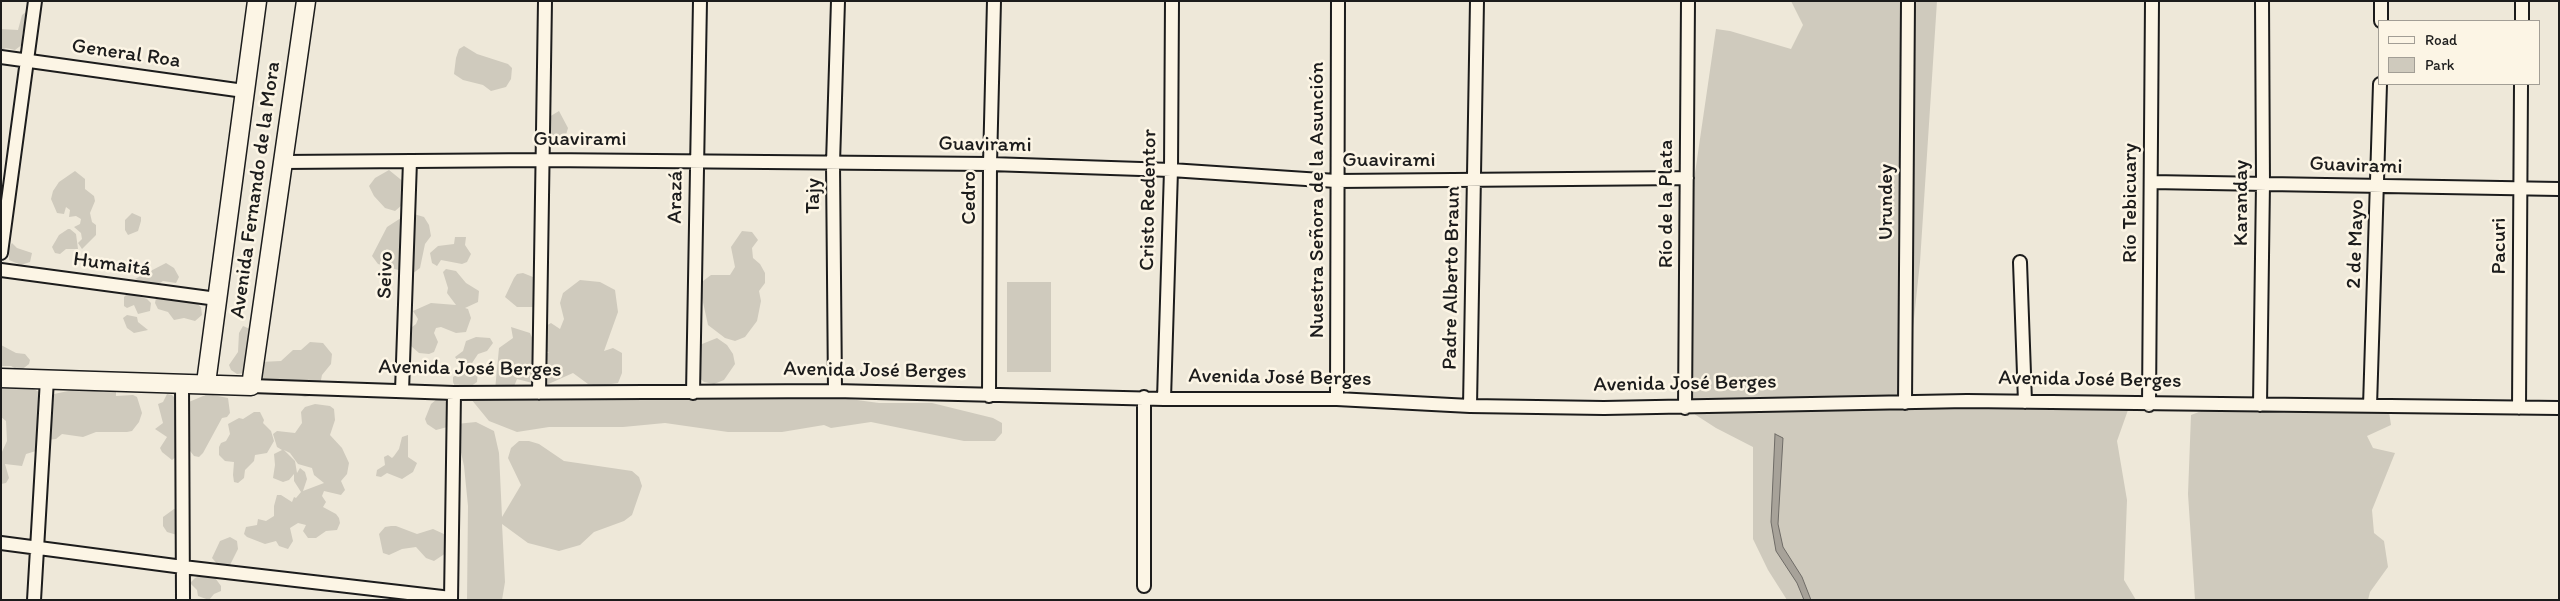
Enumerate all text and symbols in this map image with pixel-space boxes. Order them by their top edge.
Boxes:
legend [2378,20,2540,85]
text: Road [2425,31,2457,49]
street label: General Roa [70,34,182,74]
text: Park [2425,56,2455,74]
street label: Avenida Fernando de la Mora [225,60,287,320]
street label: Nuestra Señora de la Asunción [1305,62,1331,338]
street label: Guavirami [533,127,627,153]
street label: Cristo Redentor [1135,129,1163,271]
street label: Guavirami [938,132,1032,158]
street label: Río de la Plata [1654,140,1680,268]
street label: Río Tebicuary [2118,143,2144,263]
street label: Guavirami [1342,148,1436,174]
street label: Guavirami [2309,152,2403,180]
street label: Karanday [2229,160,2255,246]
street label: Urundey [1874,164,1900,240]
street label: Arazá [663,170,689,224]
street label: Cedro [957,171,983,225]
street label: Tajy [801,178,827,214]
street label: Padre Alberto Braun [1438,186,1466,370]
street label: 2 de Mayo [2342,199,2370,289]
street label: Pacuri [2487,218,2513,274]
street label: Humaitá [71,247,153,283]
street label: Seivo [373,251,399,299]
street label: Avenida José Berges [378,355,562,383]
street label: Avenida José Berges [783,357,967,385]
street label: Avenida José Berges [1188,364,1372,392]
street label: Avenida José Berges [1998,366,2182,394]
street label: Avenida José Berges [1593,370,1777,398]

